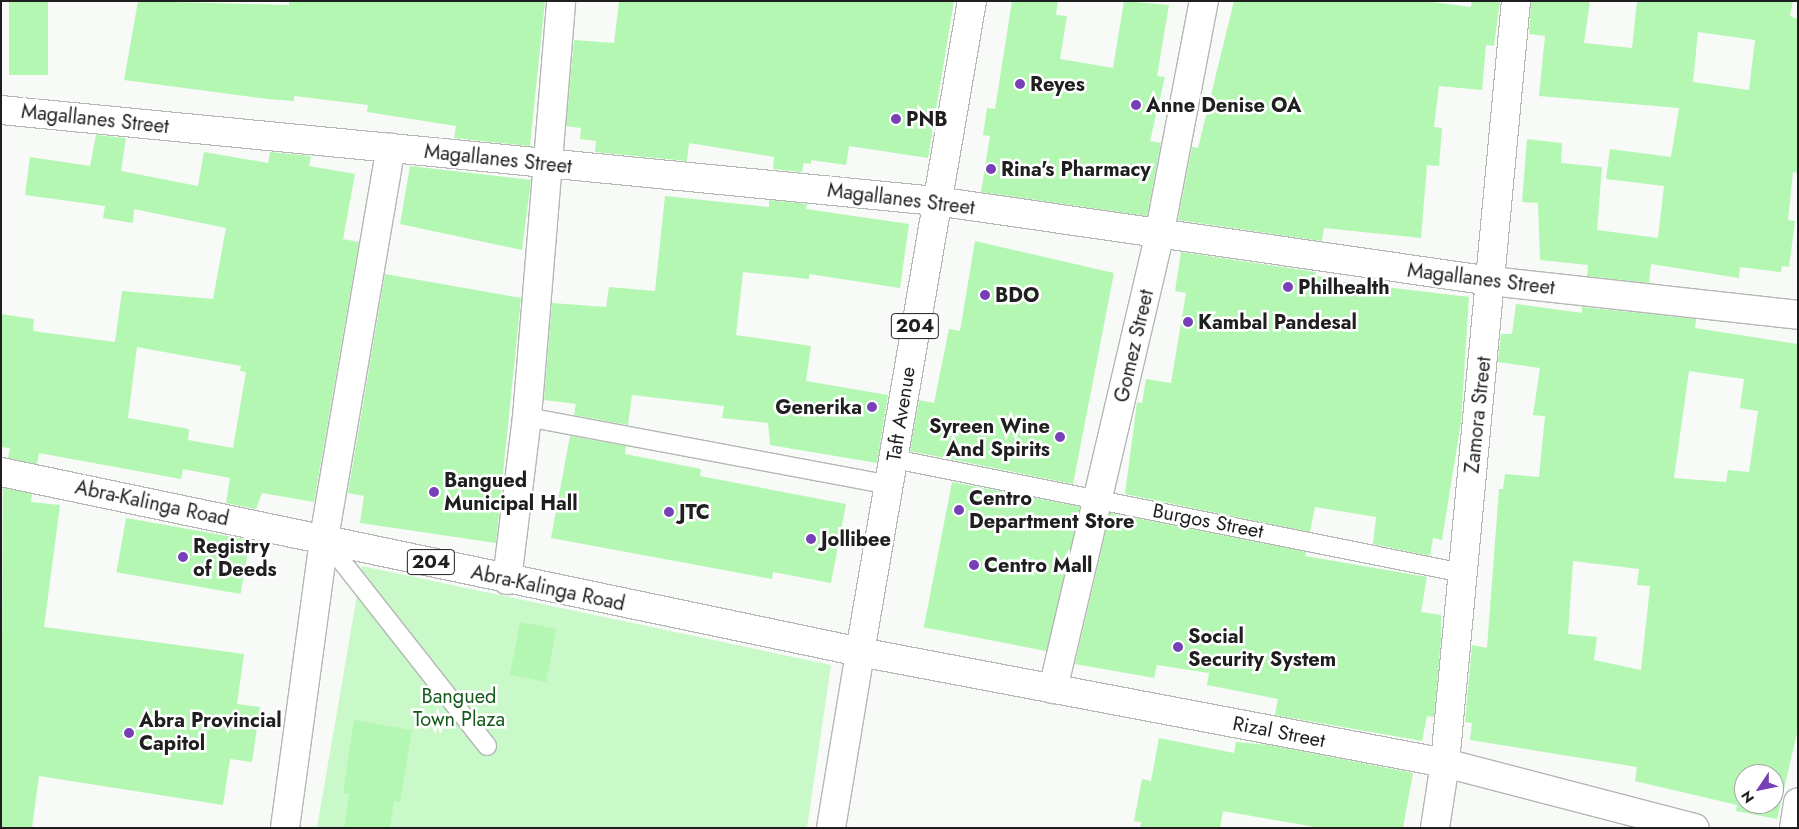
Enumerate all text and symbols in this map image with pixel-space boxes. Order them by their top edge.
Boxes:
place label: Reyes [1030,72,1085,96]
marker: Reyes [1014,78,1026,90]
place label: Anne Denise OA [1146,93,1301,117]
street label: Magallanes Street [20,99,170,139]
marker: Anne Denise OA [1130,99,1142,111]
place label: PNB [906,107,948,131]
marker: PNB [890,113,902,125]
street label: Magallanes Street [423,139,573,179]
place label: Rina's Pharmacy [1001,157,1151,181]
marker: Rina's Pharmacy [985,163,997,175]
street label: Magallanes Street [826,178,976,220]
street label: Magallanes Street [1406,258,1556,300]
place label: Philhealth [1298,275,1390,299]
marker: Philhealth [1282,281,1294,293]
place label: BDO [995,283,1039,307]
street label: Gomez Street [1109,287,1159,405]
marker: BDO [979,289,991,301]
road number: 204 [890,310,940,342]
place label: Kambal Pandesal [1198,310,1357,334]
marker: Kambal Pandesal [1182,316,1194,328]
street label: Zamora Street [1460,355,1496,475]
street label: Taft Avenue [882,365,920,463]
place label: Generika [775,395,862,419]
marker: Generika [866,401,878,413]
place label: Syreen Wine And Spirits [929,414,1050,461]
marker: Syreen Wine And Spirits [1054,431,1066,443]
place label: Bangued Municipal Hall [444,469,578,516]
street label: Abra-Kalinga Road [73,475,231,531]
marker: Bangued Municipal Hall [428,486,440,498]
place label: Centro Department Store [969,486,1135,533]
street label: Burgos Street [1151,499,1265,543]
place label: JTC [679,500,710,524]
marker: Centro Department Store [953,504,965,516]
marker: JTC [663,506,675,518]
place label: Jollibee [821,527,891,551]
marker: Jollibee [805,533,817,545]
place label: Registry of Deeds [193,534,277,581]
road number: 204 [406,546,456,578]
marker: Registry of Deeds [177,551,189,563]
place label: Centro Mall [984,553,1092,577]
marker: Centro Mall [968,559,980,571]
street label: Abra-Kalinga Road [469,560,627,616]
place label: Social Security System [1188,624,1336,671]
marker: Social Security System [1172,641,1184,653]
park label: Bangued Town Plaza [413,685,505,732]
place label: Abra Provincial Capitol [139,709,282,756]
street label: Rizal Street [1231,711,1327,753]
marker: Abra Provincial Capitol [123,727,135,739]
north arrow [1734,764,1784,814]
text: N [1736,787,1759,807]

